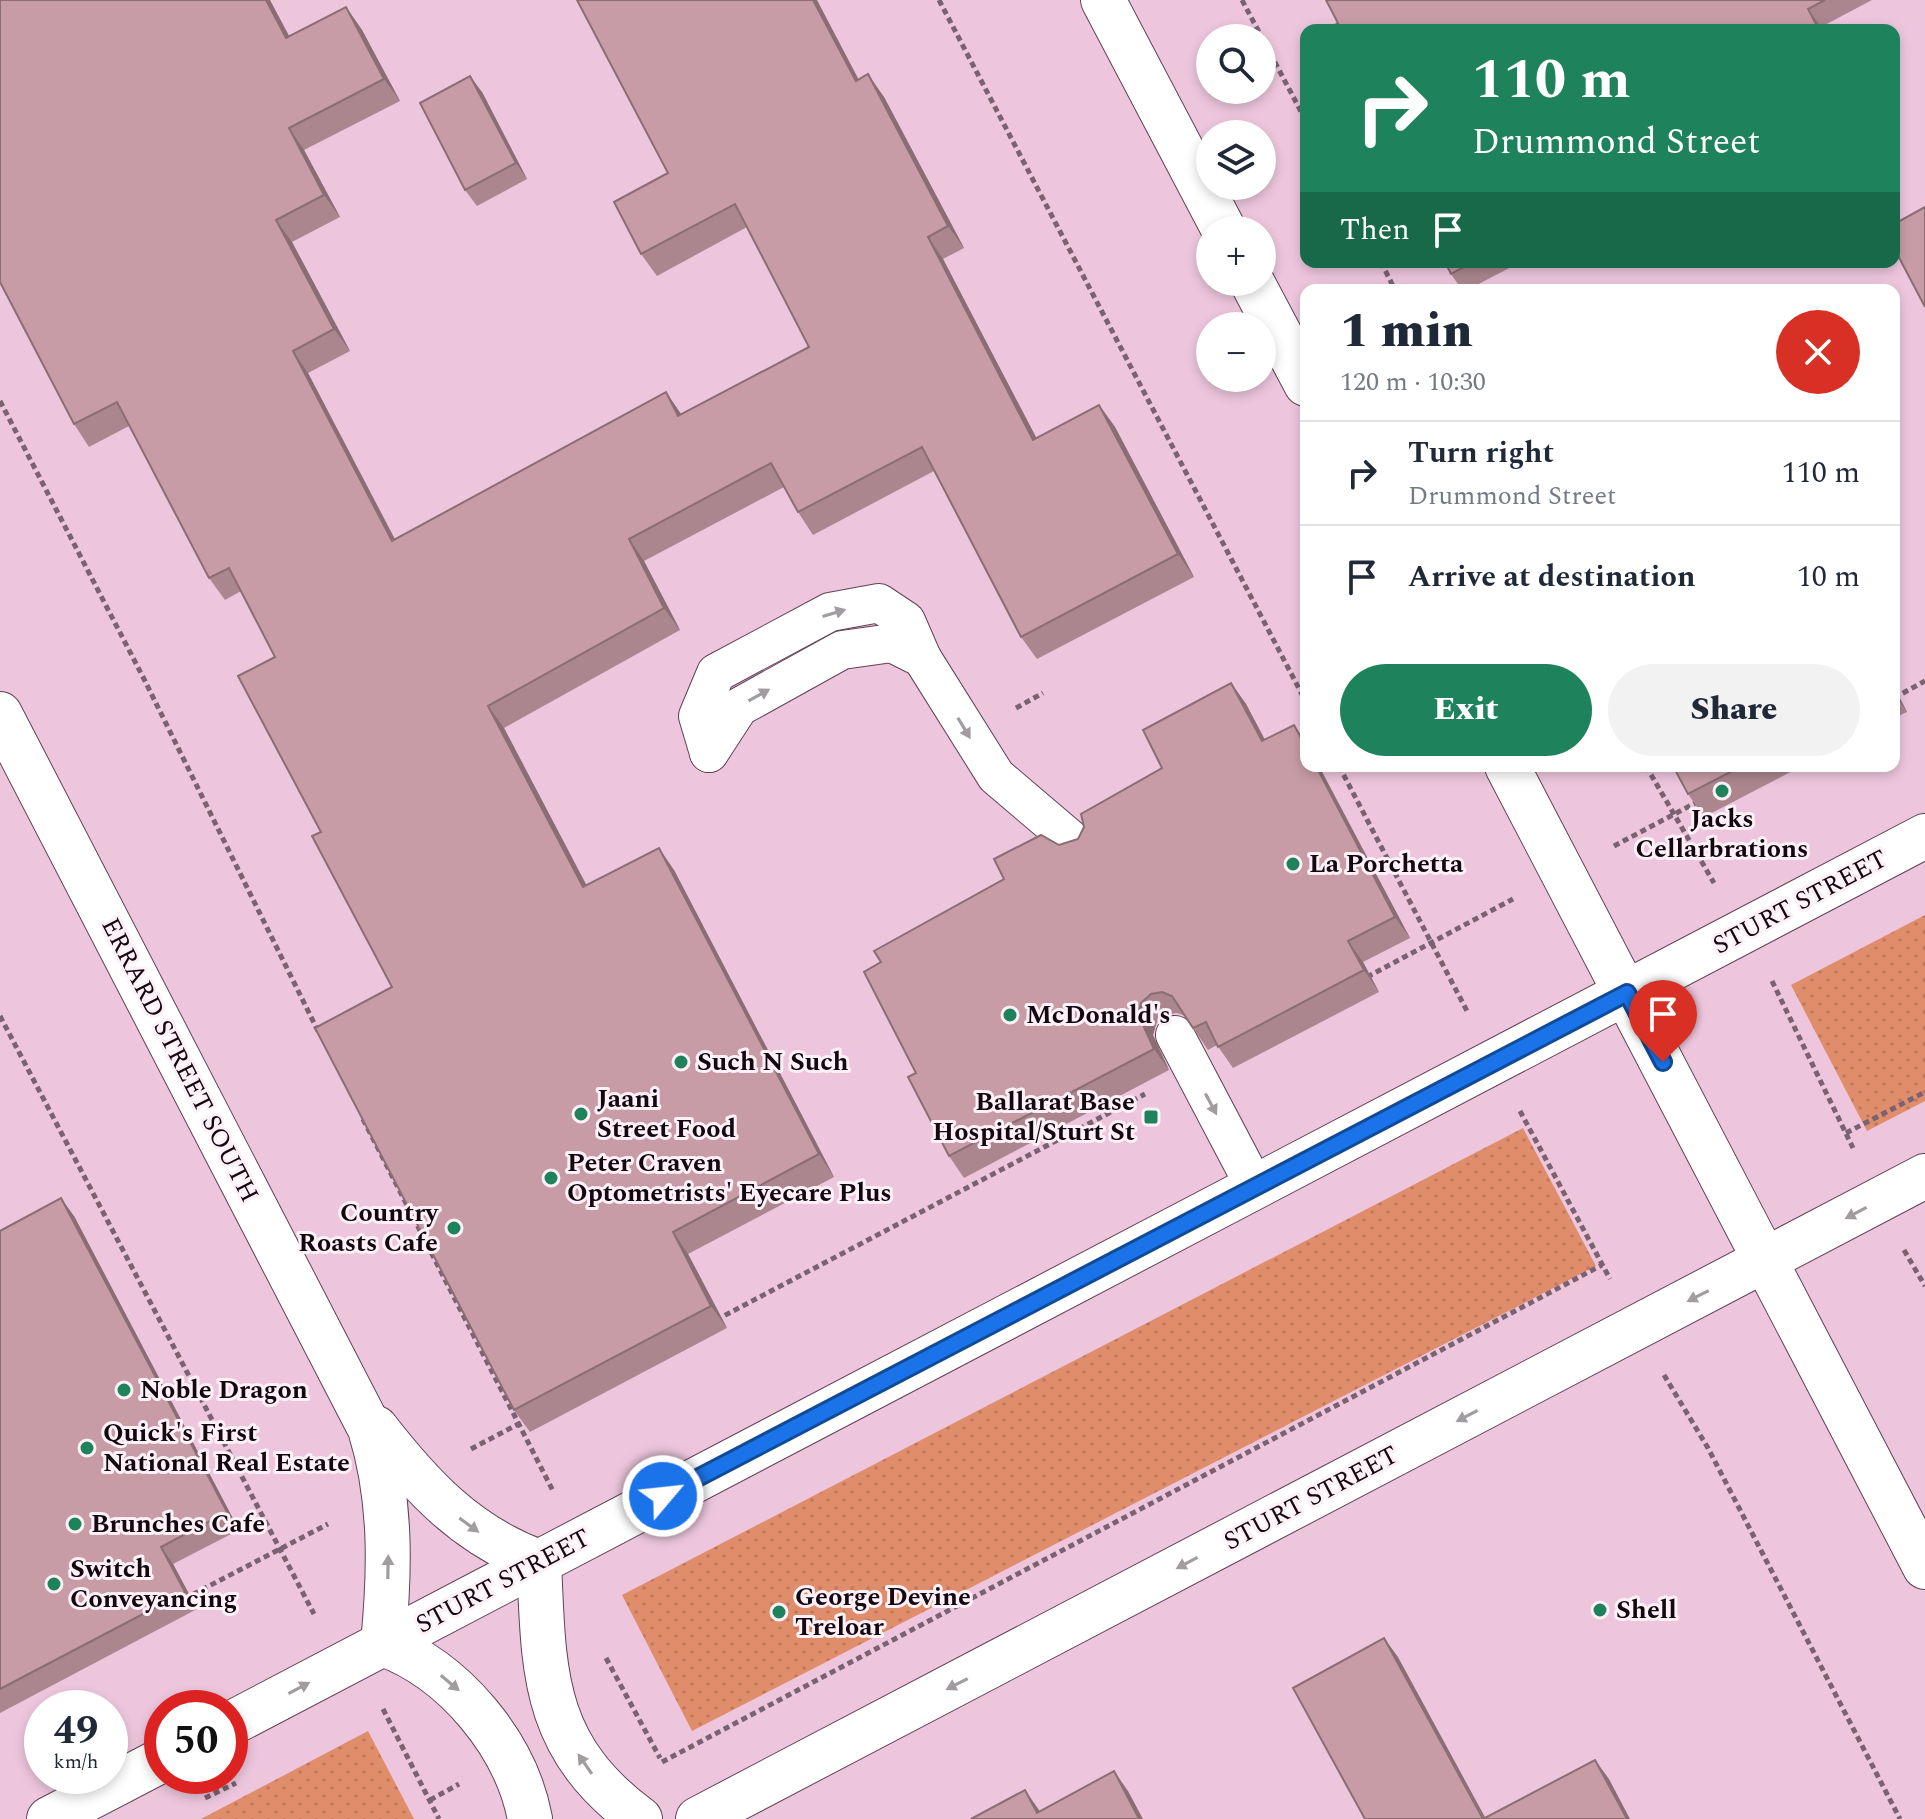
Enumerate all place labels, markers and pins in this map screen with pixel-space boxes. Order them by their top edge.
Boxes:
marker: Jacks Cellarbrations [1713,782,1731,800]
place label: Jacks Cellarbrations [1636,799,1808,869]
place label: La Porchetta [1309,844,1464,884]
marker: La Porchetta [1284,855,1302,873]
pin [1629,980,1697,1062]
place label: McDonald's [1026,995,1171,1035]
marker: McDonald's [1001,1006,1019,1024]
place label: Such N Such [697,1042,849,1082]
marker: Such N Such [672,1053,690,1071]
place label: Jaani Street Food [597,1079,736,1149]
place label: Ballarat Base Hospital/Sturt St [932,1082,1135,1152]
marker: Jaani Street Food [572,1105,590,1123]
marker: Ballarat Base Hospital/Sturt St [1142,1108,1160,1126]
place label: Peter Craven Optometrists' Eyecare Plus [567,1143,892,1213]
marker: Peter Craven Optometrists' Eyecare Plus [542,1169,560,1187]
place label: Country Roasts Cafe [298,1193,440,1263]
marker: Country Roasts Cafe [445,1219,463,1237]
place label: Noble Dragon [140,1370,308,1410]
marker: Noble Dragon [115,1381,133,1399]
place label: Quick's First National Real Estate [103,1413,350,1483]
marker: Quick's First National Real Estate [78,1439,96,1457]
place label: Brunches Cafe [91,1504,265,1544]
marker: Brunches Cafe [66,1515,84,1533]
place label: Switch Conveyancing [70,1549,237,1619]
marker: Switch Conveyancing [45,1575,63,1593]
place label: George Devine Treloar [795,1577,971,1647]
place label: Shell [1616,1590,1677,1630]
marker: Shell [1591,1601,1609,1619]
marker: George Devine Treloar [770,1603,788,1621]

